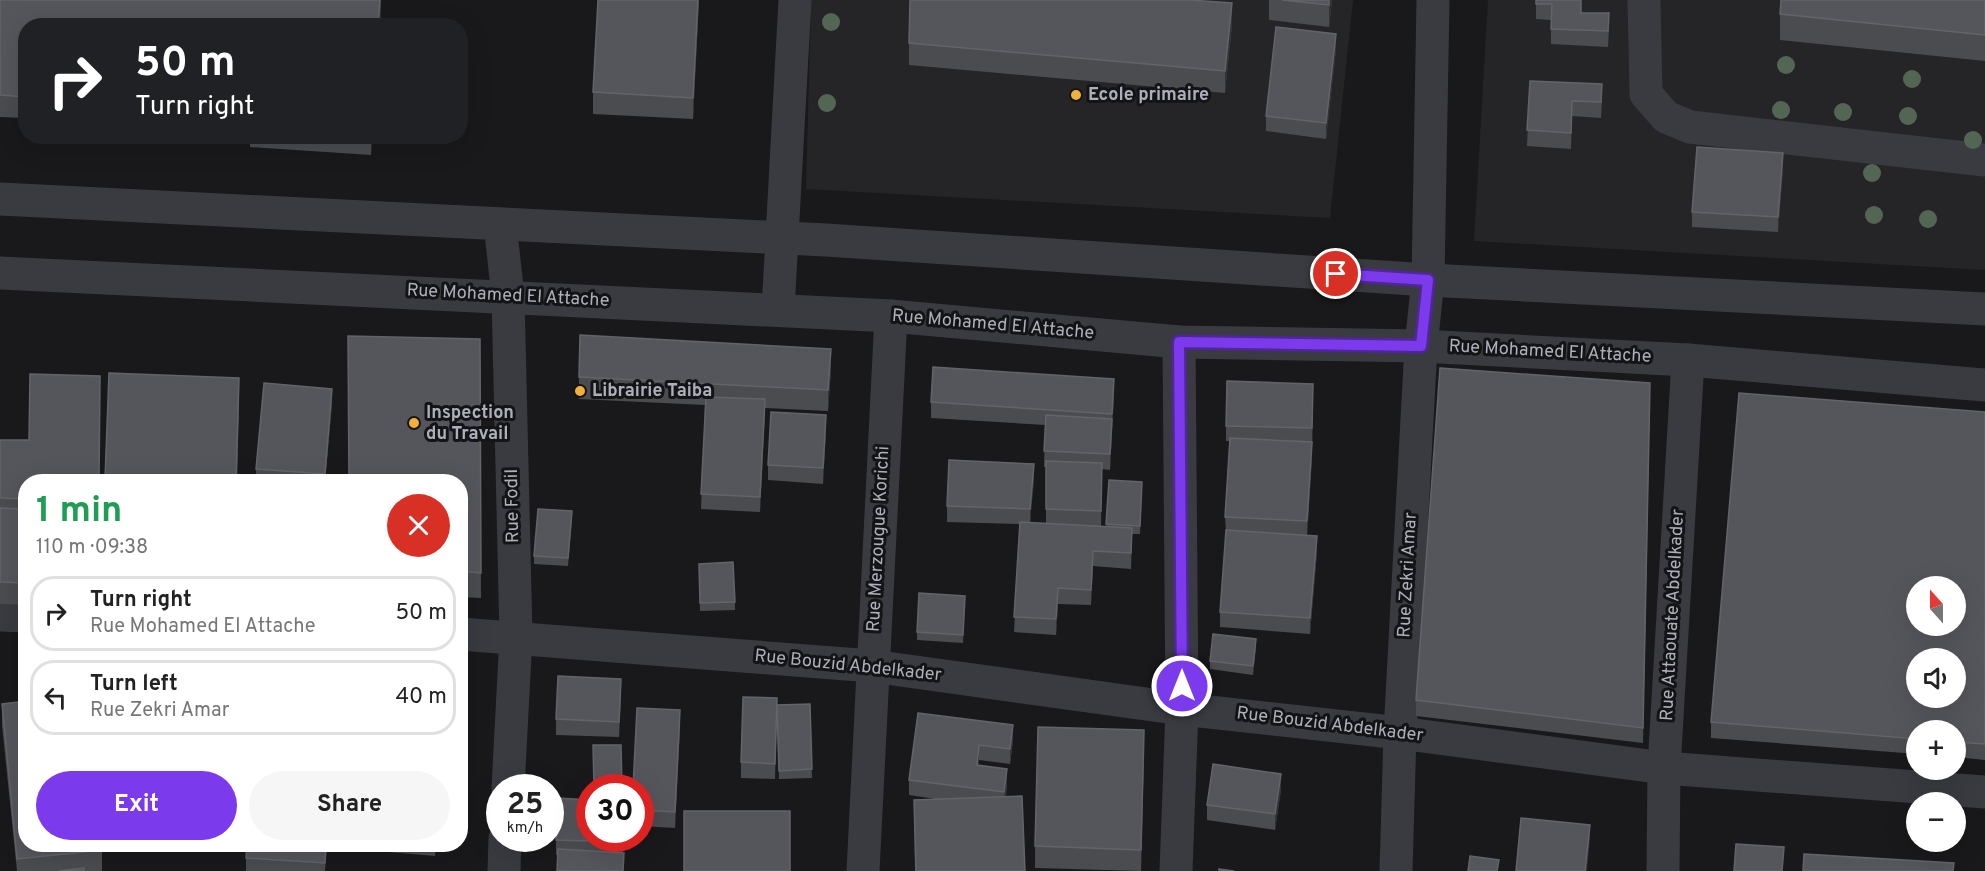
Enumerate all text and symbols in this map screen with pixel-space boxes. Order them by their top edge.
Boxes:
text: 50 m [135,38,236,91]
icon: right [36,42,114,120]
place label: Ecole primaire [1088,84,1209,107]
marker: Ecole primaire [1069,88,1083,102]
text: Turn right [135,90,254,124]
pin [1310,248,1361,299]
icon: arrive [1319,257,1352,290]
street label: Rue Mohamed El Attache [406,279,610,313]
street label: Rue Mohamed El Attache [891,305,1095,345]
street label: Rue Mohamed El Attache [1448,335,1652,369]
place label: Librairie Taiba [592,380,712,403]
marker: Librairie Taiba [573,384,587,398]
place label: Inspection du Travail [426,402,514,446]
marker: Inspection du Travail [407,416,421,430]
street label: Rue Merzougue Korichi [863,445,895,633]
street label: Rue Fodil [501,469,525,543]
text: 1 min [36,489,122,535]
button: close [387,494,450,557]
street label: Rue Attaouate Abdelkader [1656,508,1690,722]
street label: Rue Zekri Amar [1393,512,1423,638]
text: 110 m · 09:38 [36,535,148,561]
north arrow [1906,576,1966,636]
map controls [1906,576,1966,852]
text: Turn right [90,587,192,614]
icon: right [39,597,72,630]
text: 50 m [395,600,447,627]
text: Rue Mohamed El Attache [90,614,316,640]
street label: Rue Bouzid Abdelkader [753,645,943,687]
button: sound [1906,648,1966,708]
position arrow [1150,654,1214,718]
text: Turn left [90,671,178,698]
icon: left [39,681,72,714]
text: 40 m [395,684,447,711]
text: Rue Zekri Amar [90,698,230,724]
street label: Rue Bouzid Abdelkader [1235,702,1425,748]
button: + [1906,720,1966,780]
button: Exit [36,771,237,840]
button: Share [249,771,450,840]
speed limit sign: 30 [576,774,654,852]
text: 25 [507,787,543,824]
button: − [1906,792,1966,852]
text: km/h [507,819,543,838]

